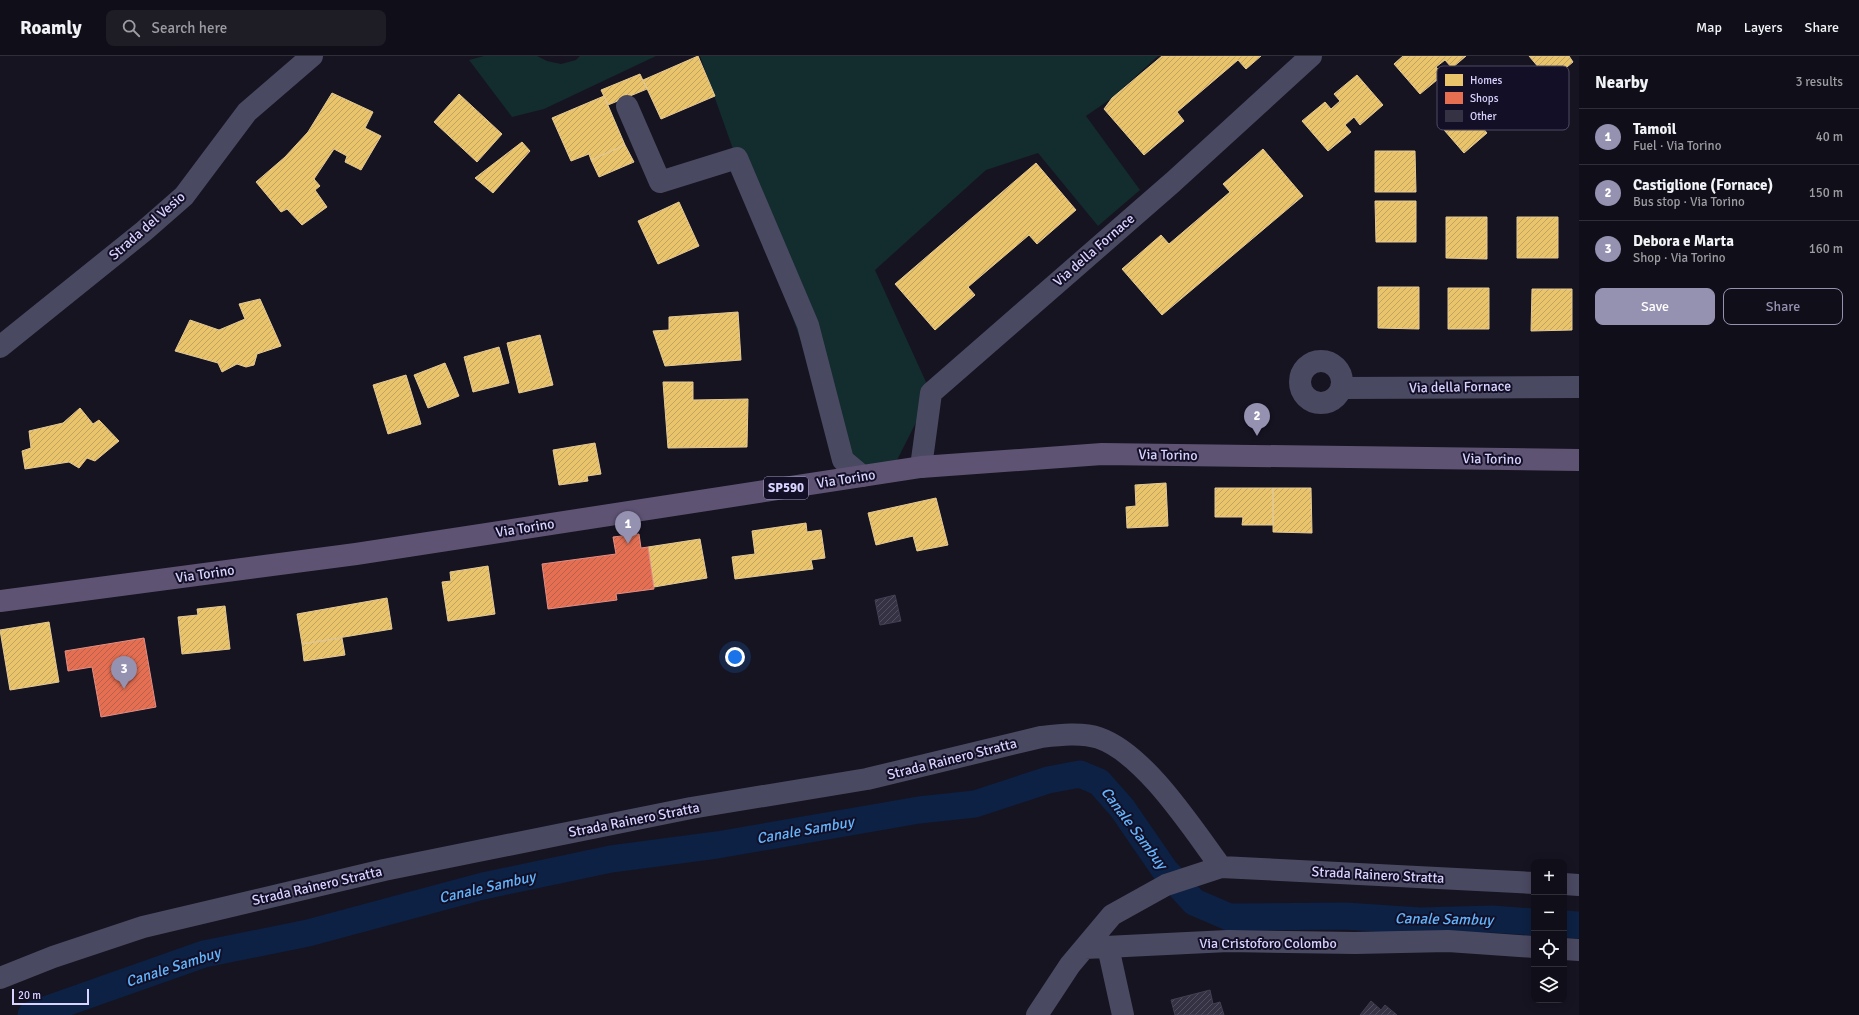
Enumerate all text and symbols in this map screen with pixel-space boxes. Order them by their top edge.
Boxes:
search box [106,10,386,46]
text: Roamly [20,16,82,40]
icon: search [120,17,142,39]
text: Search here [152,19,227,37]
text: Map [1696,19,1722,36]
text: Layers [1744,19,1783,36]
text: Share [1805,19,1839,36]
legend [1437,66,1569,130]
text: Nearby [1595,72,1648,93]
text: Homes [1470,74,1502,87]
text: 3 results [1795,74,1843,90]
text: Shops [1470,92,1499,105]
text: Other [1470,110,1497,123]
text: Tamoil [1633,120,1676,138]
text: 1 [1604,129,1612,145]
text: 40 m [1816,129,1843,145]
text: Fuel · Via Torino [1633,138,1721,154]
text: Castiglione (Fornace) [1633,176,1773,194]
text: 2 [1604,185,1612,201]
text: 150 m [1809,185,1843,201]
street label: Strada del Vesio [105,188,189,264]
text: Bus stop · Via Torino [1633,194,1745,210]
street label: Via della Fornace [1050,210,1138,290]
text: Debora e Marta [1633,232,1734,250]
text: 3 [1604,241,1612,257]
text: 160 m [1809,241,1843,257]
text: Shop · Via Torino [1633,250,1726,266]
button: Save [1595,288,1715,325]
button: Share [1723,288,1843,325]
street label: Via della Fornace [1409,378,1511,396]
pin: 2 [1244,403,1270,436]
street label: Via Torino [1138,446,1198,464]
street label: Via Torino [1462,450,1522,468]
street label: Via Torino [815,466,877,492]
road number: SP590 [764,477,808,499]
pin: 1 [615,511,641,544]
street label: Via Torino [494,515,556,541]
street label: Via Torino [175,561,235,587]
your location [725,647,745,667]
pin: 3 [111,656,137,689]
street label: Strada Rainero Stratta [885,735,1019,783]
water label: Canale Sambuy [1097,783,1172,874]
street label: Strada Rainero Stratta [567,799,701,841]
water label: Canale Sambuy [755,812,857,847]
map controls [1531,859,1567,1003]
button: + [1531,859,1567,895]
street label: Strada Rainero Stratta [250,863,384,909]
street label: Strada Rainero Stratta [1311,863,1445,887]
water label: Canale Sambuy [437,867,539,907]
button: − [1531,895,1567,931]
water label: Canale Sambuy [1395,909,1495,929]
button: locate [1531,931,1567,967]
street label: Via Cristoforo Colombo [1199,935,1337,952]
water label: Canale Sambuy [123,943,224,991]
button: layers [1531,967,1567,1003]
scale bar [12,987,89,1006]
text: 20 m [18,989,41,1002]

